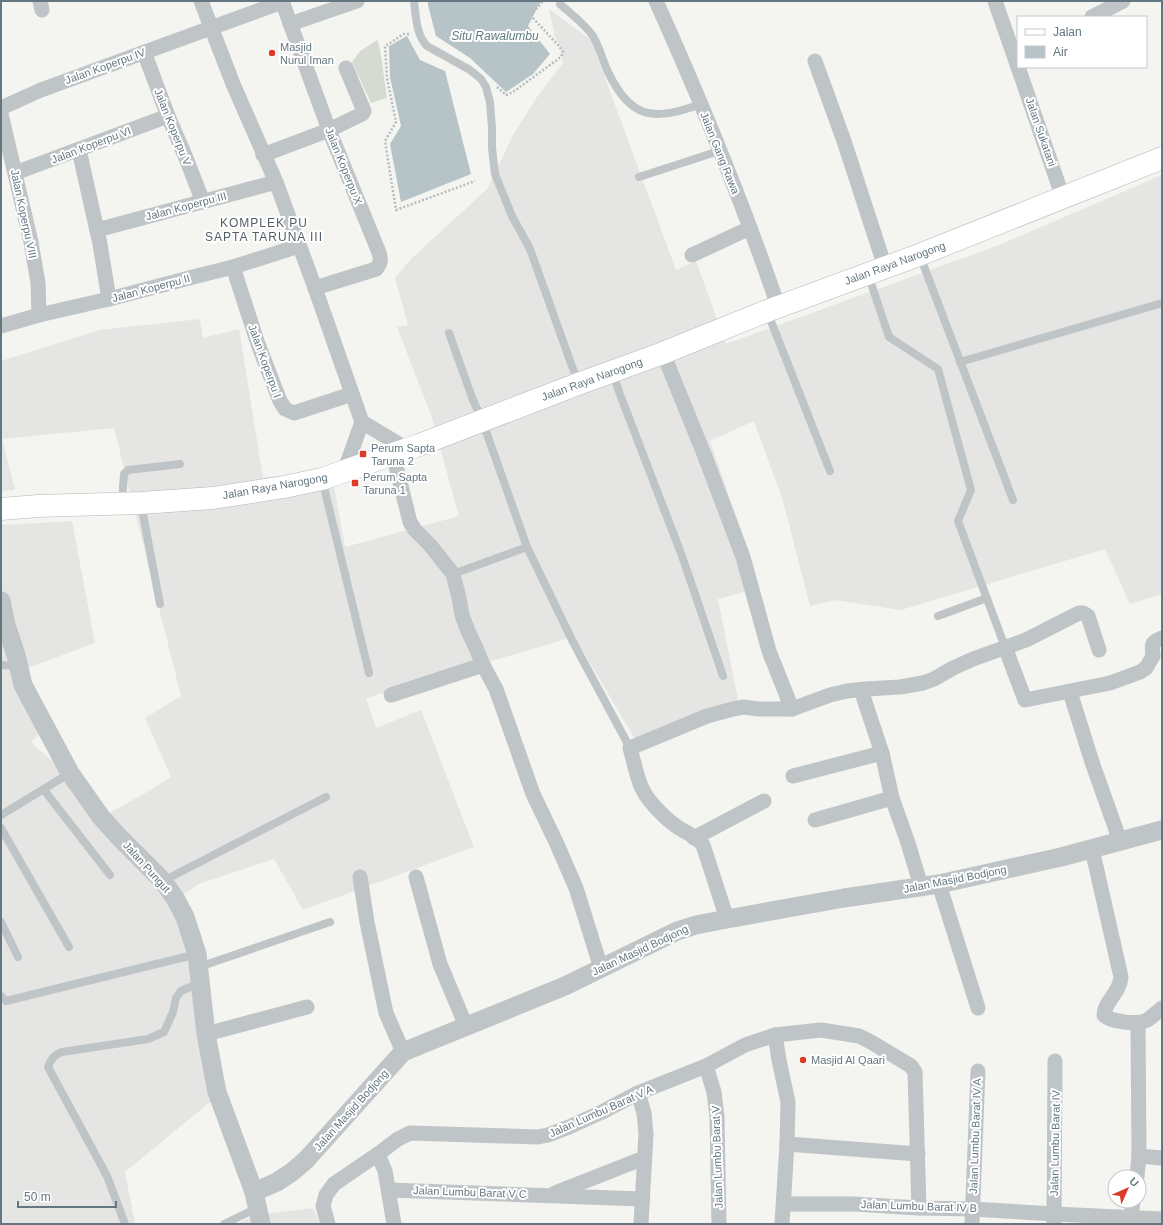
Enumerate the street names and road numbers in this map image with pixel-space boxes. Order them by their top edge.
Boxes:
street label: Jalan Koperpu IV [63,46,147,86]
street label: Jalan Koperpu V [152,87,194,168]
street label: Jalan Sukatani [1024,96,1058,168]
street label: Jalan Gang Rawa [698,110,742,197]
street label: Jalan Koperpu VI [49,124,133,166]
street label: Jalan Koperpu X [323,126,365,207]
street label: Jalan Koperpu VIII [9,168,39,260]
street label: Jalan Koperpu III [144,189,228,223]
street label: Jalan Raya Narogong [843,239,947,287]
street label: Jalan Koperpu II [111,272,191,304]
street label: Jalan Koperpu I [246,323,284,399]
street label: Jalan Raya Narogong [540,355,644,403]
street label: Jalan Raya Narogong [222,471,328,501]
street label: Jalan Pungut [121,839,173,895]
street label: Jalan Masjid Bodjong [903,863,1007,895]
street label: Jalan Masjid Bodjong [590,922,690,978]
street label: Jalan Masjid Bodjong [312,1067,390,1153]
street label: Jalan Lumbu Barat IV A [967,1077,983,1194]
street label: Jalan Lumbu Barat V A [547,1082,655,1139]
street label: Jalan Lumbu Barat IV [1048,1089,1062,1196]
street label: Jalan Lumbu Barat V [709,1105,725,1209]
street label: Jalan Lumbu Barat V C [413,1184,527,1200]
street label: Jalan Lumbu Barat IV B [861,1198,977,1214]

